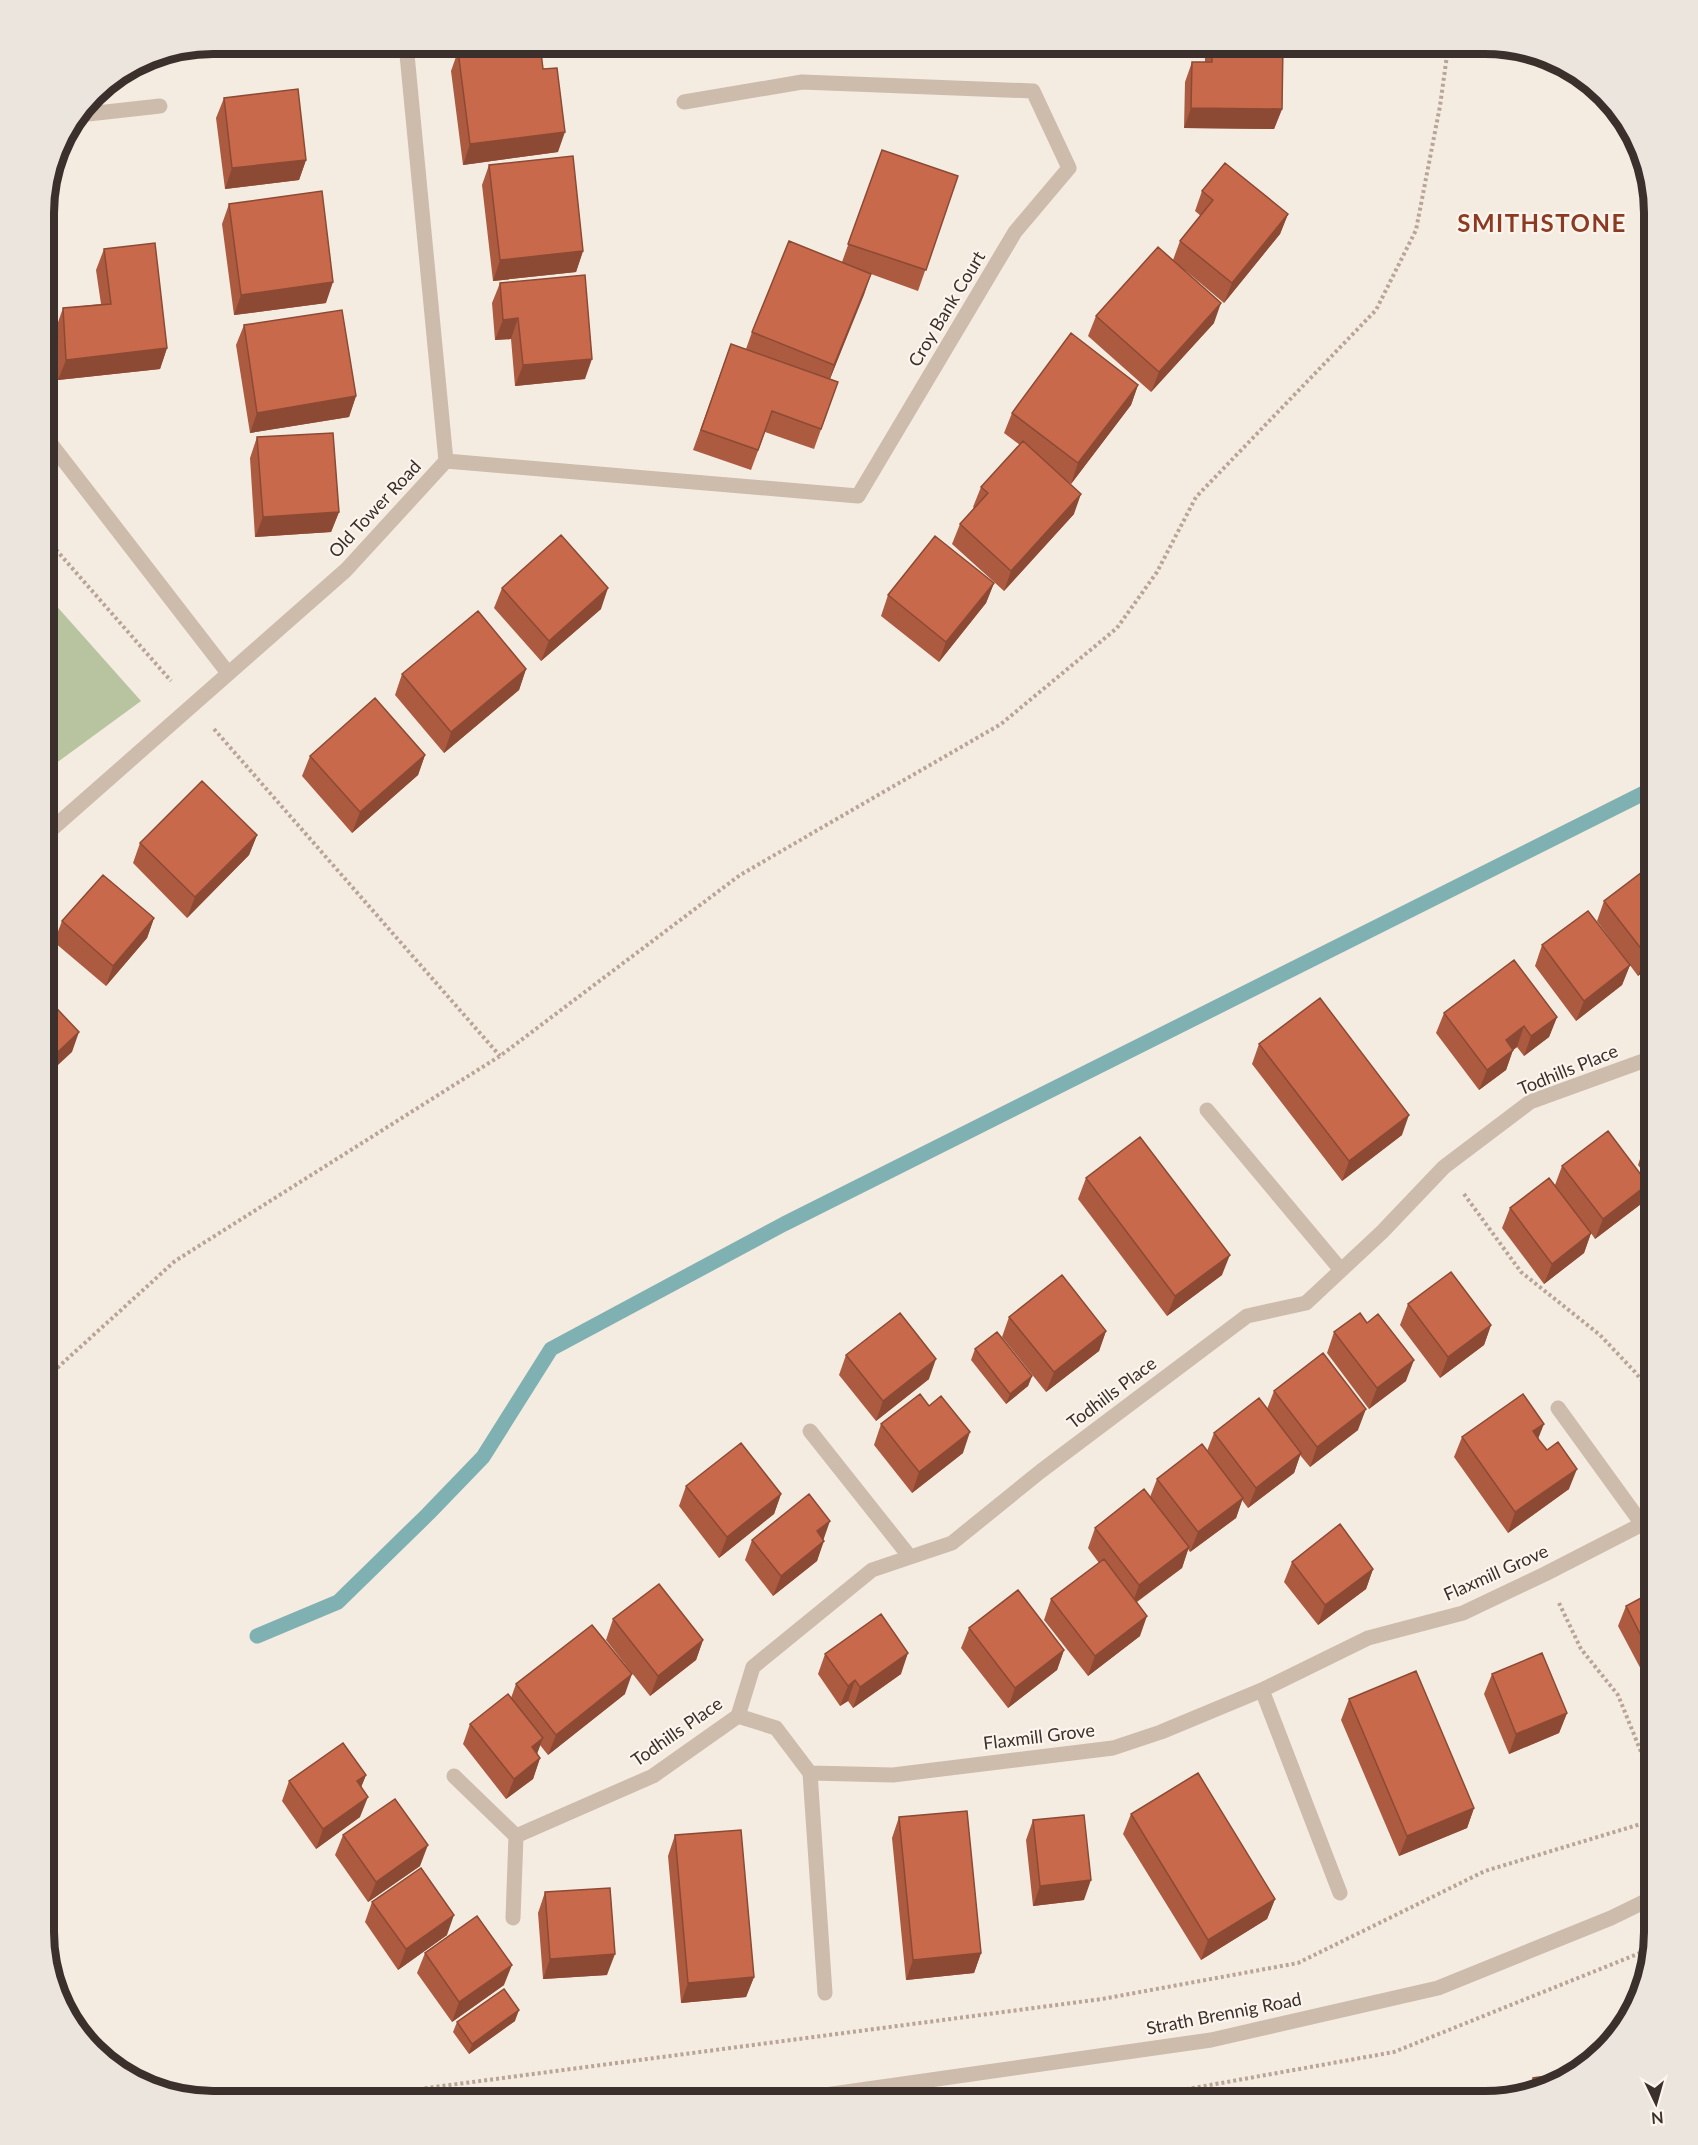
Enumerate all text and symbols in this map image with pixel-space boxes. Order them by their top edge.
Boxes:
district label: SMITHSTONE [1457,208,1627,237]
street label: Croy Bank Court [903,246,990,370]
street label: Old Tower Road [323,455,425,562]
street label: Todhills Place [1514,1039,1621,1099]
street label: Todhills Place [1063,1352,1160,1433]
street label: Flaxmill Grove [1440,1539,1551,1605]
street label: Todhills Place [627,1692,726,1771]
street label: Flaxmill Grove [982,1718,1096,1754]
street label: Strath Brennig Road [1144,1987,1303,2039]
north arrow [1626,2073,1686,2133]
text: N [1650,2108,1664,2128]

